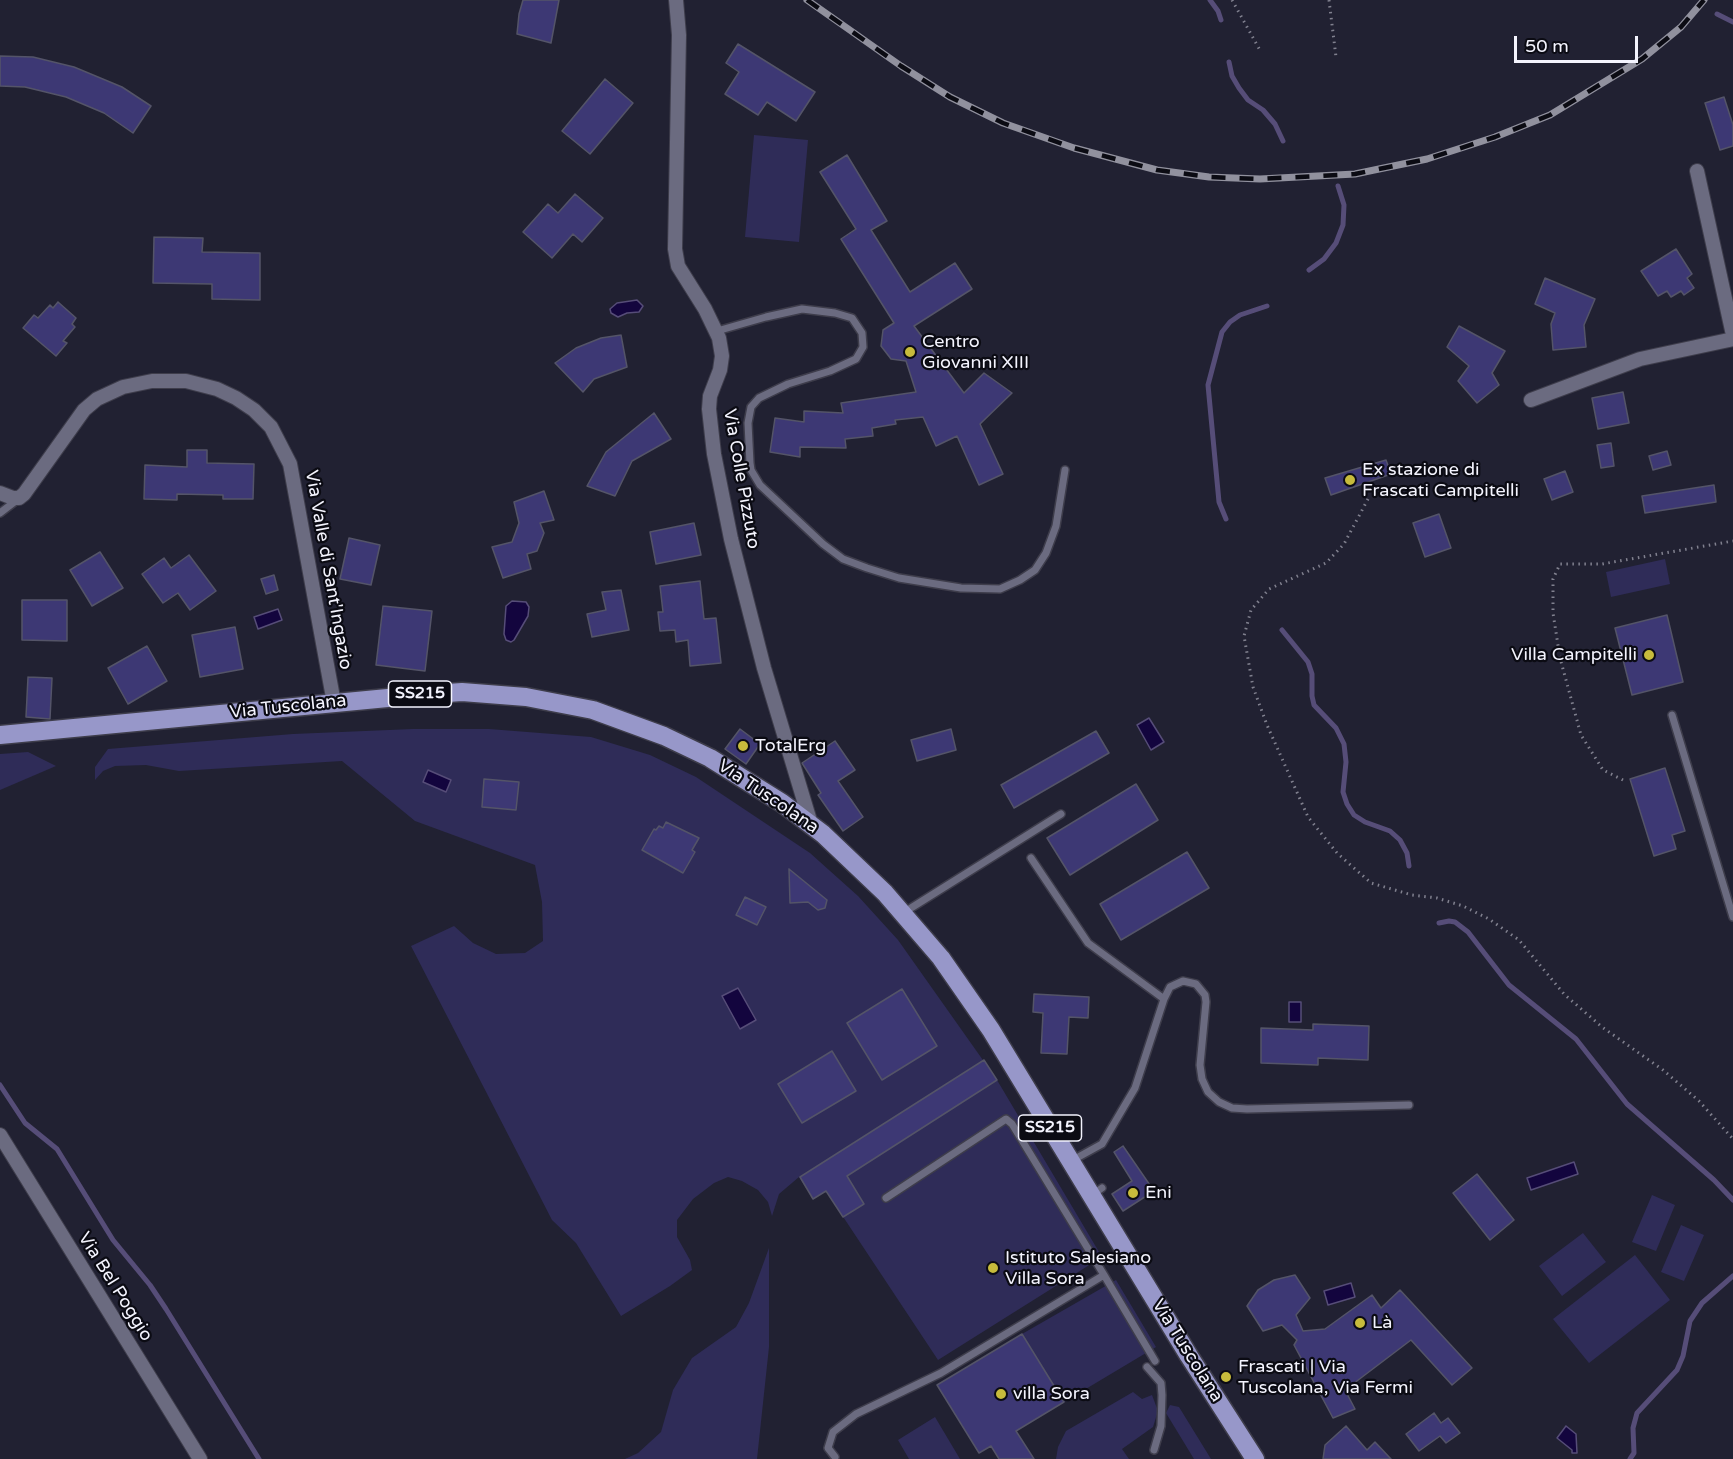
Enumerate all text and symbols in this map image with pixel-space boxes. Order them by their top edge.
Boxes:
scale bar [1517,24,1642,62]
text: 50 m [1525,35,1569,57]
place label: Centro Giovanni XIII [922,331,1029,374]
marker: Centro Giovanni XIII [903,345,917,359]
street label: Via Colle Pizzuto [718,407,764,551]
place label: Ex stazione di Frascati Campitelli [1362,459,1519,502]
street label: Via Valle di Sant'Ingazio [300,469,356,671]
marker: Ex stazione di Frascati Campitelli [1343,473,1357,487]
place label: Villa Campitelli [1511,644,1637,666]
marker: Villa Campitelli [1642,648,1656,662]
road number: SS215 [388,681,452,707]
street label: Via Tuscolana [229,690,347,724]
place label: TotalErg [755,735,826,757]
marker: TotalErg [736,739,750,753]
street label: Via Tuscolana [713,755,823,839]
road number: SS215 [1018,1115,1082,1141]
place label: Eni [1145,1182,1172,1204]
marker: Eni [1126,1186,1140,1200]
street label: Via Bel Poggio [73,1229,157,1345]
place label: Istituto Salesiano Villa Sora [1005,1247,1151,1290]
marker: Istituto Salesiano Villa Sora [986,1261,1000,1275]
street label: Via Tuscolana [1147,1296,1227,1406]
place label: Là [1372,1312,1392,1334]
marker: Là [1353,1316,1367,1330]
place label: Frascati | Via Tuscolana, Via Fermi [1238,1356,1413,1398]
marker: Frascati | Via Tuscolana, Via Fermi [1219,1370,1233,1384]
place label: villa Sora [1013,1383,1090,1405]
marker: villa Sora [994,1387,1008,1401]

